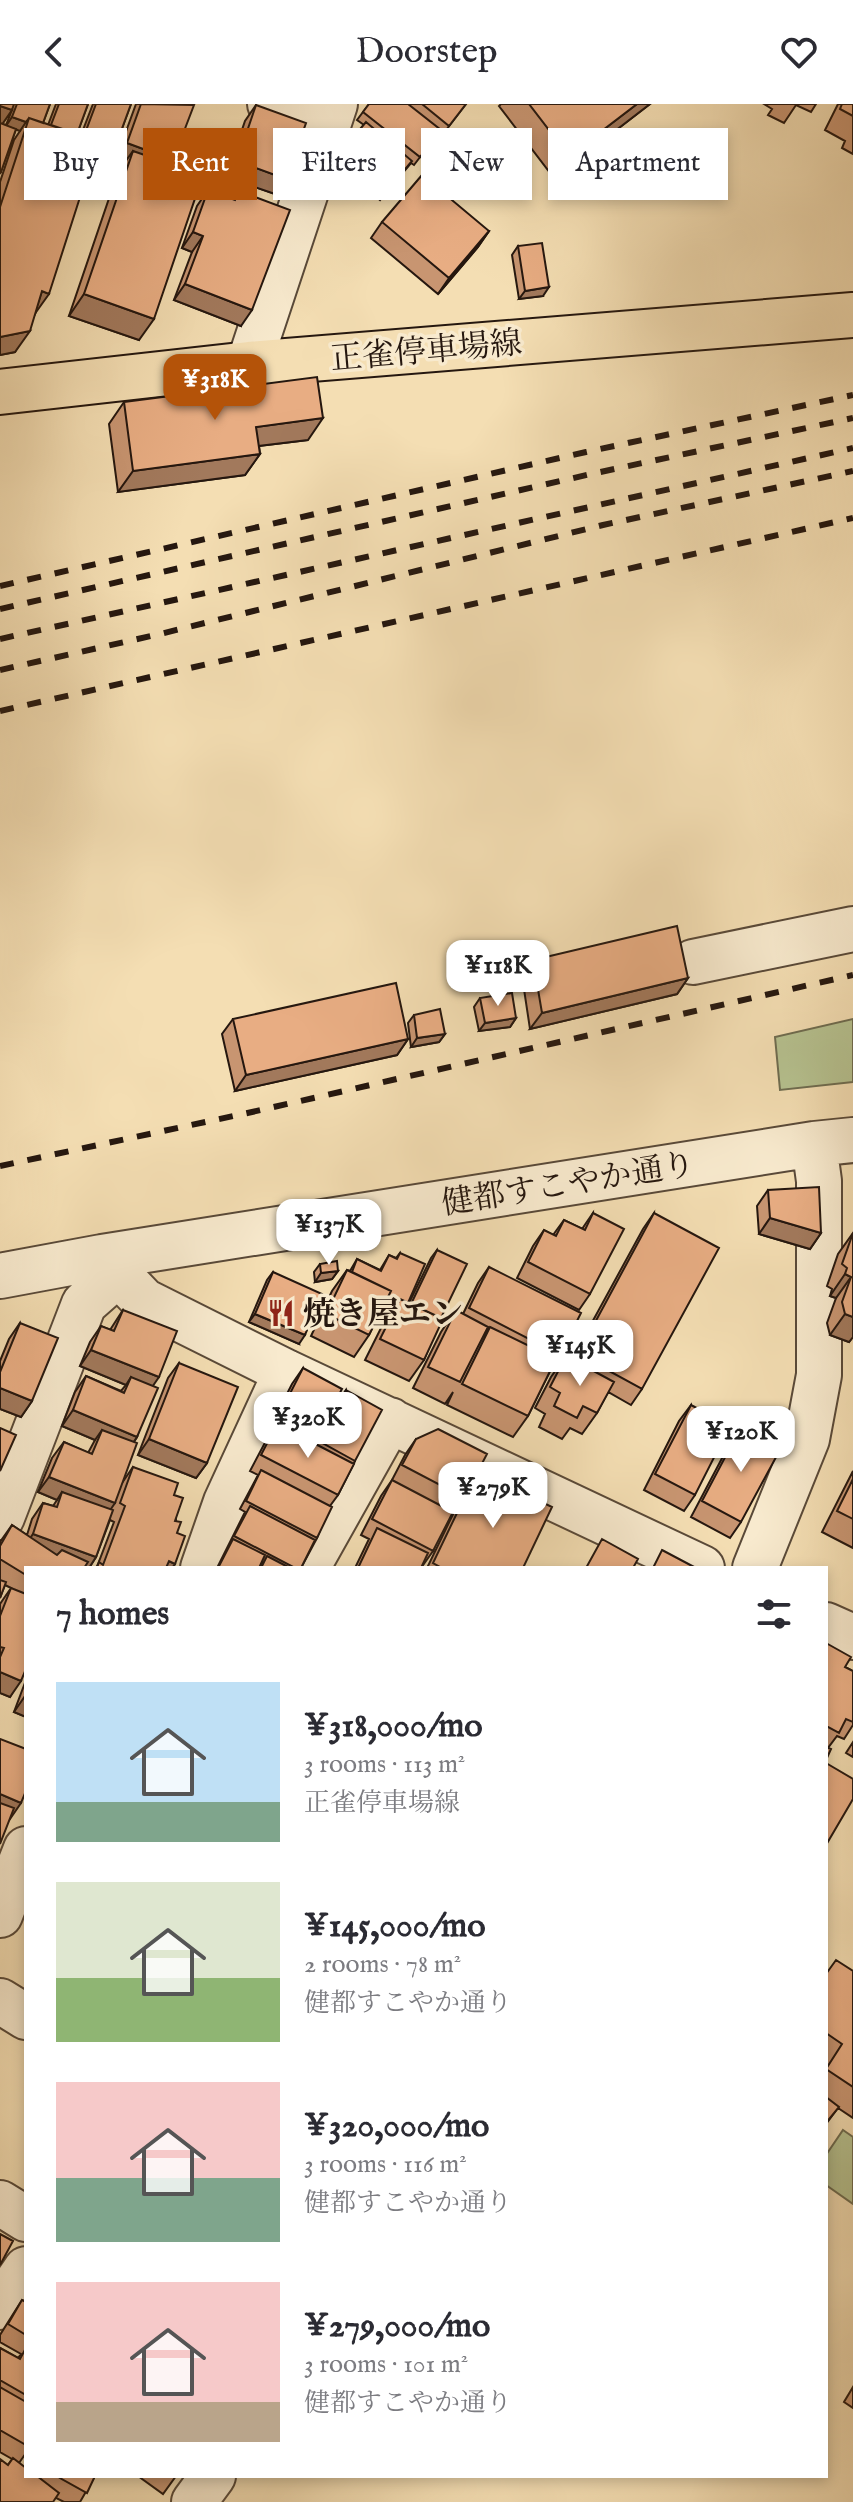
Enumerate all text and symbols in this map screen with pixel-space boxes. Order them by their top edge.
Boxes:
text: Doorstep [356,29,497,75]
icon: back [32,30,76,74]
icon: heart [777,30,821,74]
chip: Buy [24,128,127,200]
chip: Rent [143,128,257,200]
chip: Filters [273,128,405,200]
chip: New [421,128,532,200]
chip: Apartment [548,128,728,200]
street label: 正雀停車場線 [329,324,524,381]
pin: ¥318K [159,354,271,422]
text: ¥318K [181,363,249,396]
pin: ¥118K [442,940,554,1008]
text: ¥118K [464,949,532,982]
street label: 健都すこやか通り [439,1145,698,1226]
pin: ¥137K [273,1199,385,1267]
text: ¥137K [294,1208,364,1241]
place label: 焼き屋エン [303,1295,463,1336]
restaurant icon: 焼き屋エン [266,1298,296,1328]
pin: ¥145K [524,1320,636,1388]
text: ¥145K [545,1329,615,1362]
pin: ¥320K [252,1392,364,1460]
text: ¥320K [272,1401,344,1434]
pin: ¥120K [685,1406,797,1474]
text: ¥120K [705,1415,777,1448]
pin: ¥279K [437,1462,549,1530]
text: ¥279K [456,1471,530,1504]
icon: filters [752,1592,796,1636]
text: 7 homes [56,1593,169,1636]
text: ¥318,000/mo [304,1705,483,1748]
icon: home [120,1714,216,1810]
text: 3 rooms · 113 m² [304,1748,465,1781]
text: 正雀停車場線 [304,1787,460,1820]
text: ¥145,000/mo [304,1905,486,1948]
icon: home [120,1914,216,2010]
text: 2 rooms · 78 m² [304,1948,461,1981]
text: 健都すこやか通り [304,1987,512,2020]
text: ¥320,000/mo [304,2105,489,2148]
icon: home [120,2114,216,2210]
text: 3 rooms · 116 m² [304,2148,467,2181]
text: 健都すこやか通り [304,2187,512,2220]
text: ¥279,000/mo [304,2305,490,2348]
icon: home [120,2314,216,2410]
text: 3 rooms · 101 m² [304,2348,468,2381]
text: 健都すこやか通り [304,2387,512,2420]

